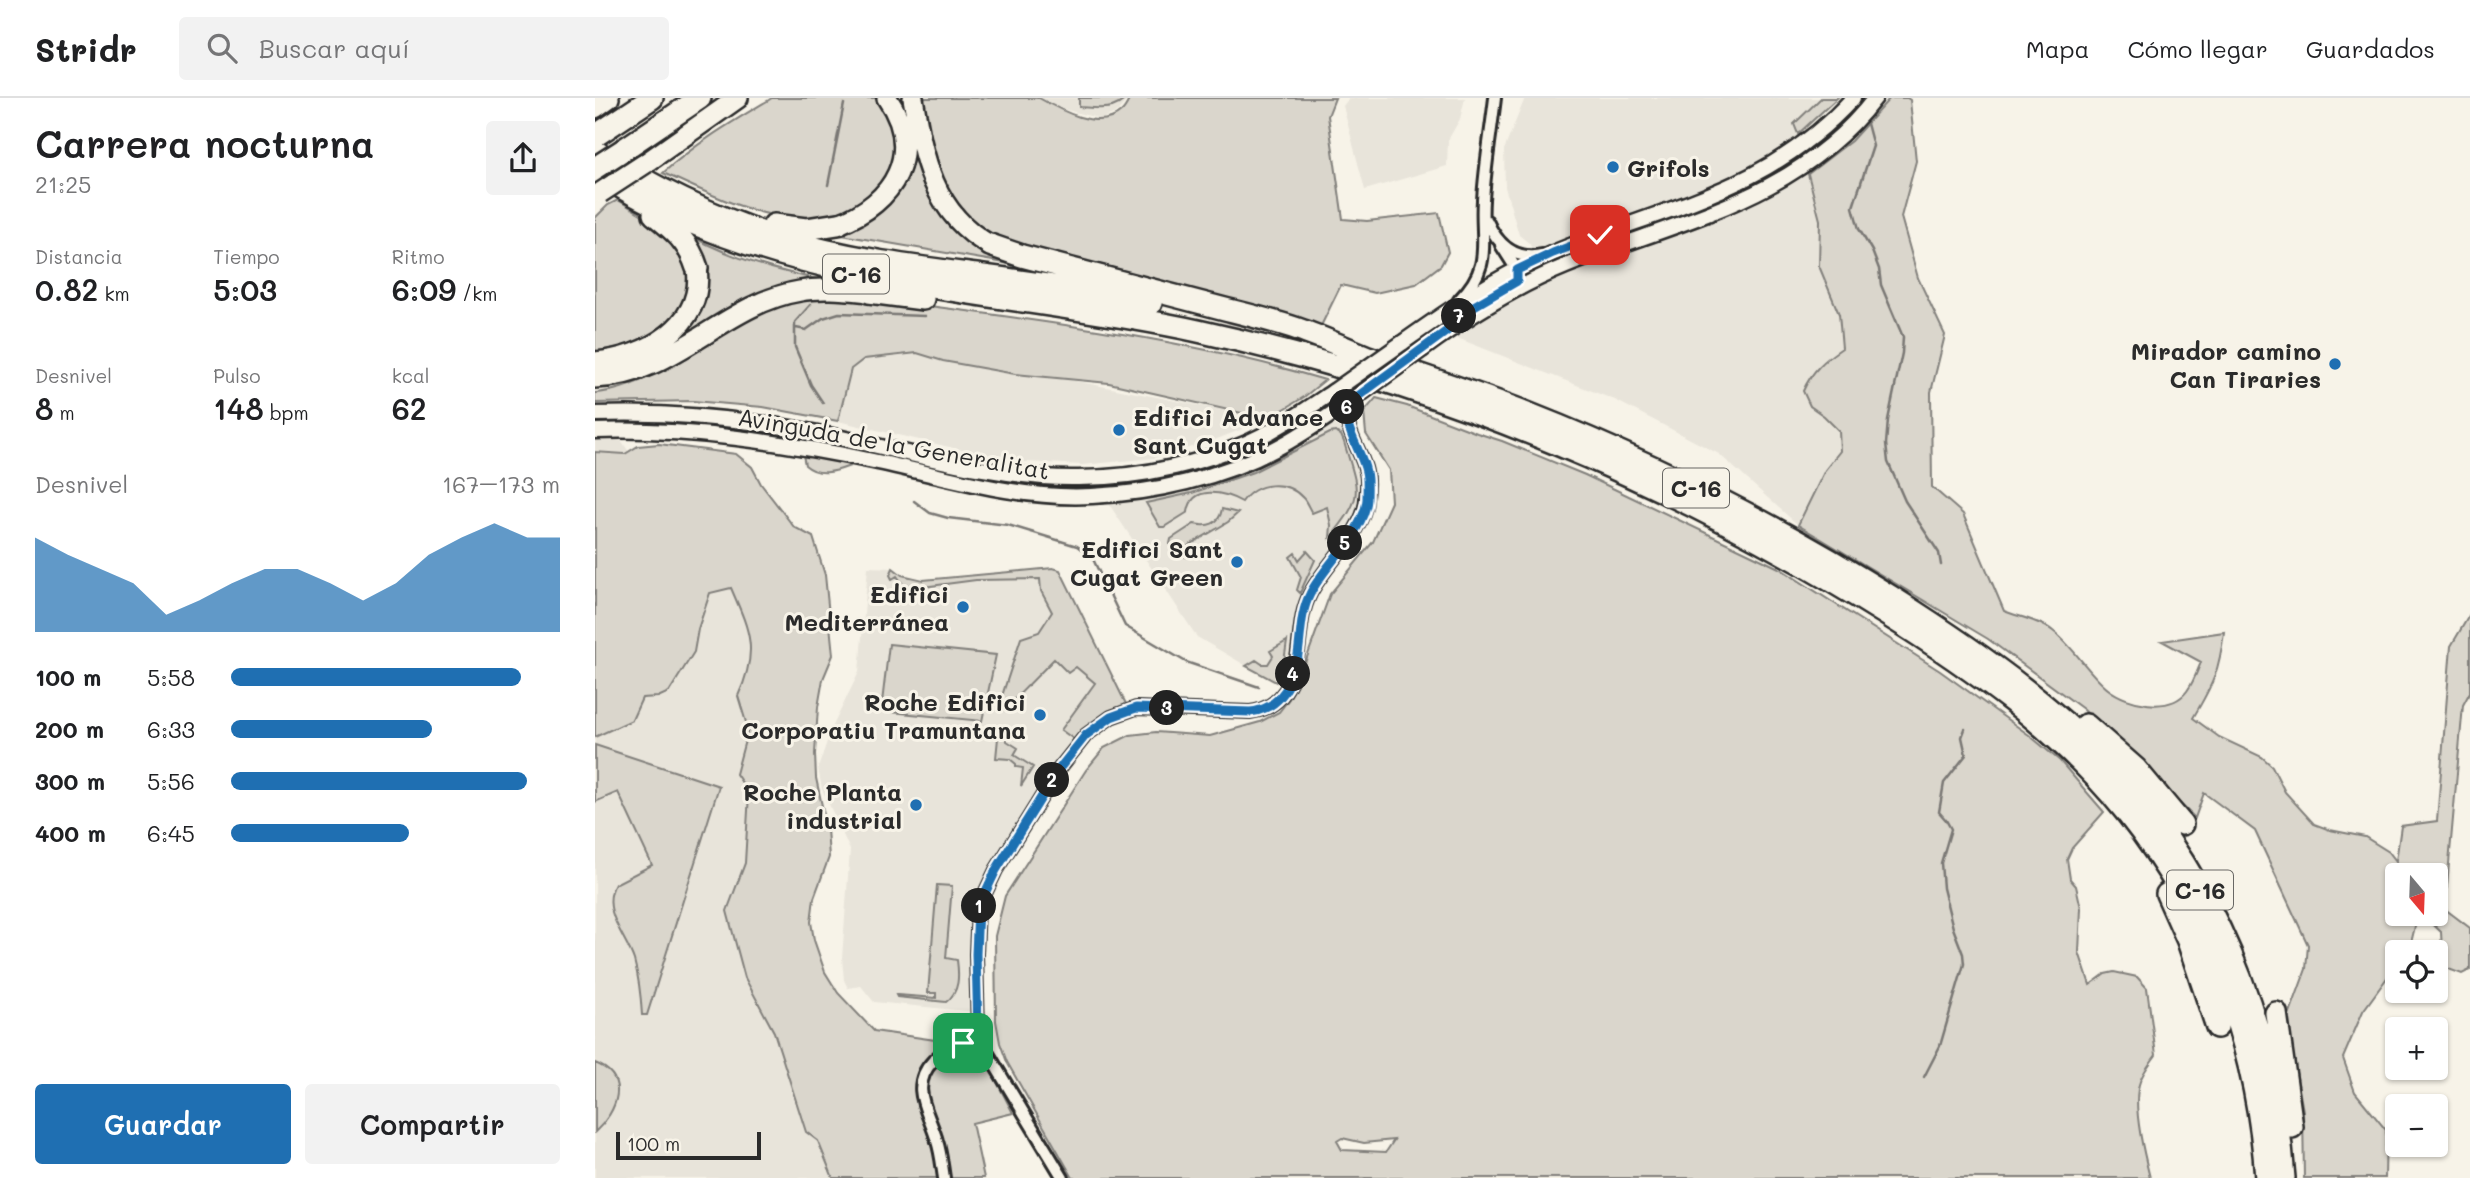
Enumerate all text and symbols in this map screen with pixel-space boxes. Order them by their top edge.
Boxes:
search box [179,17,669,80]
text: Stridr [35,27,137,70]
icon: search [203,29,241,67]
text: Buscar aquí [259,31,410,65]
text: Mapa [2026,33,2090,64]
text: Cómo llegar [2128,33,2268,64]
text: Guardados [2306,33,2435,64]
text: Carrera nocturna [35,118,374,168]
button: share [486,121,560,195]
place label: Grifols [1627,152,1710,183]
marker: Grifols [1605,159,1621,175]
text: 21:25 [35,169,91,199]
pin [1570,205,1630,265]
icon: check [1581,216,1619,254]
text: Distancia [35,244,123,269]
text: Tiempo [213,244,280,269]
text: Ritmo [392,244,444,269]
road number: C-16 [823,254,889,294]
text: 0.82 [35,269,98,309]
text: 5:03 [213,269,277,309]
text: 6:09 [392,269,456,309]
text: km [98,281,130,306]
text: /km [456,281,498,306]
pin: 7 [1441,298,1477,333]
text: 7 [1453,303,1464,328]
place label: Mirador camino Can Tiraries [2131,335,2321,394]
marker: Mirador camino Can Tiraries [2327,356,2343,372]
text: Desnivel [35,363,112,388]
text: Pulso [213,363,261,388]
text: kcal [392,363,430,388]
text: 8 [35,388,53,428]
text: 148 [213,388,264,428]
text: 62 [392,388,427,428]
pin: 6 [1329,390,1365,424]
text: 6 [1341,394,1352,419]
text: m [53,400,75,425]
text: bpm [264,400,309,425]
street label: Avinguda de la Generalitat [736,400,1052,486]
place label: Edifici Advance Sant Cugat [1133,401,1323,460]
marker: Edifici Advance Sant Cugat [1111,422,1127,438]
road number: C-16 [1663,468,1729,508]
text: Desnivel [35,469,128,499]
text: 167–173 m [442,469,560,499]
pin: 5 [1327,526,1363,560]
text: 5 [1339,530,1350,555]
place label: Edifici Sant Cugat Green [1070,533,1223,592]
marker: Edifici Sant Cugat Green [1229,554,1245,570]
place label: Edifici Mediterránea [784,578,949,637]
marker: Edifici Mediterránea [955,599,971,615]
pin: 4 [1275,656,1311,692]
text: 4 [1286,661,1299,686]
text: 100 m [35,662,101,692]
text: 5:58 [147,662,195,692]
place label: Roche Edifici Corporatiu Tramuntana [741,686,1026,745]
pin: 3 [1149,690,1185,726]
text: 3 [1161,695,1172,720]
marker: Roche Edifici Corporatiu Tramuntana [1032,707,1048,723]
text: 200 m [35,714,104,744]
text: 6:33 [147,714,195,744]
pin: 2 [1035,762,1070,798]
text: 300 m [35,766,105,796]
text: 5:56 [147,766,195,796]
text: 2 [1046,767,1057,792]
place label: Roche Planta industrial [743,776,902,835]
marker: Roche Planta industrial [908,797,924,813]
text: 400 m [35,818,106,848]
text: 6:45 [147,818,195,848]
north arrow [2385,863,2448,926]
map controls [2385,863,2448,1157]
road number: C-16 [2167,870,2233,910]
pin: 1 [961,888,997,924]
text: 1 [974,893,983,918]
button: locate [2385,940,2448,1003]
pin [933,1013,993,1073]
button: + [2385,1017,2448,1080]
icon: arrive [944,1024,982,1062]
button: Guardar [35,1084,291,1164]
button: Compartir [305,1084,560,1164]
button: − [2385,1094,2448,1157]
scale bar [616,1129,761,1161]
text: 100 m [627,1131,680,1156]

